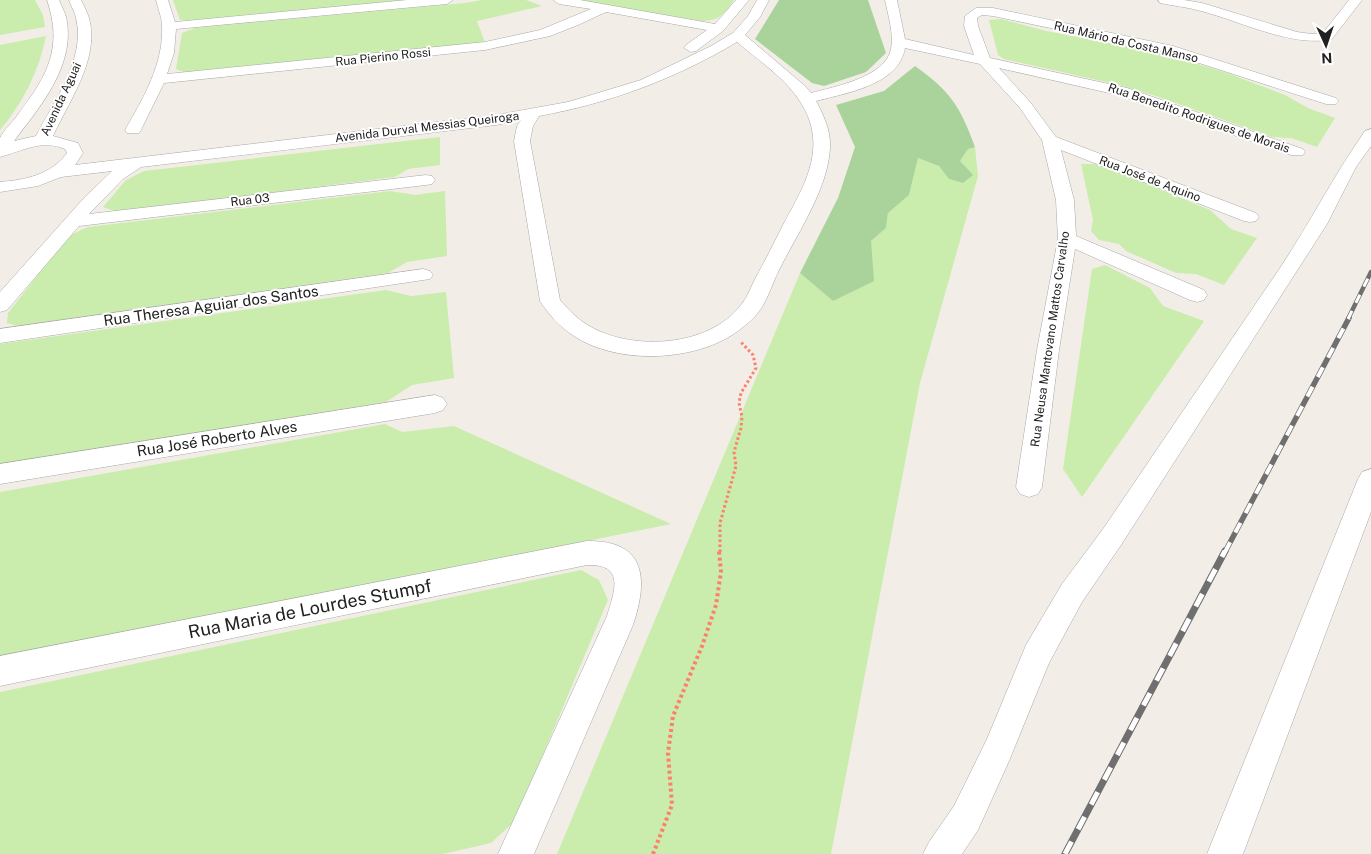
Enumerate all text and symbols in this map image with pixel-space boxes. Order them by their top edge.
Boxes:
street label: Rua Mário da Costa Manso [1052,19,1200,65]
north arrow [1301,20,1351,70]
street label: Rua Pierino Rossi [335,45,431,69]
text: N [1321,50,1333,66]
street label: Avenida Aguai [38,60,84,138]
street label: Rua Benedito Rodrigues de Morais [1106,80,1292,156]
street label: Avenida Durval Messias Queiroga [334,109,520,145]
street label: Rua José de Aquino [1097,153,1203,205]
street label: Rua 03 [230,191,270,209]
street label: Rua Neusa Mantovano Mattos Carvalho [1028,230,1072,448]
street label: Rua Theresa Aguiar dos Santos [102,282,320,329]
street label: Rua José Roberto Alves [136,417,298,460]
street label: Rua Maria de Lourdes Stumpf [186,575,433,642]

